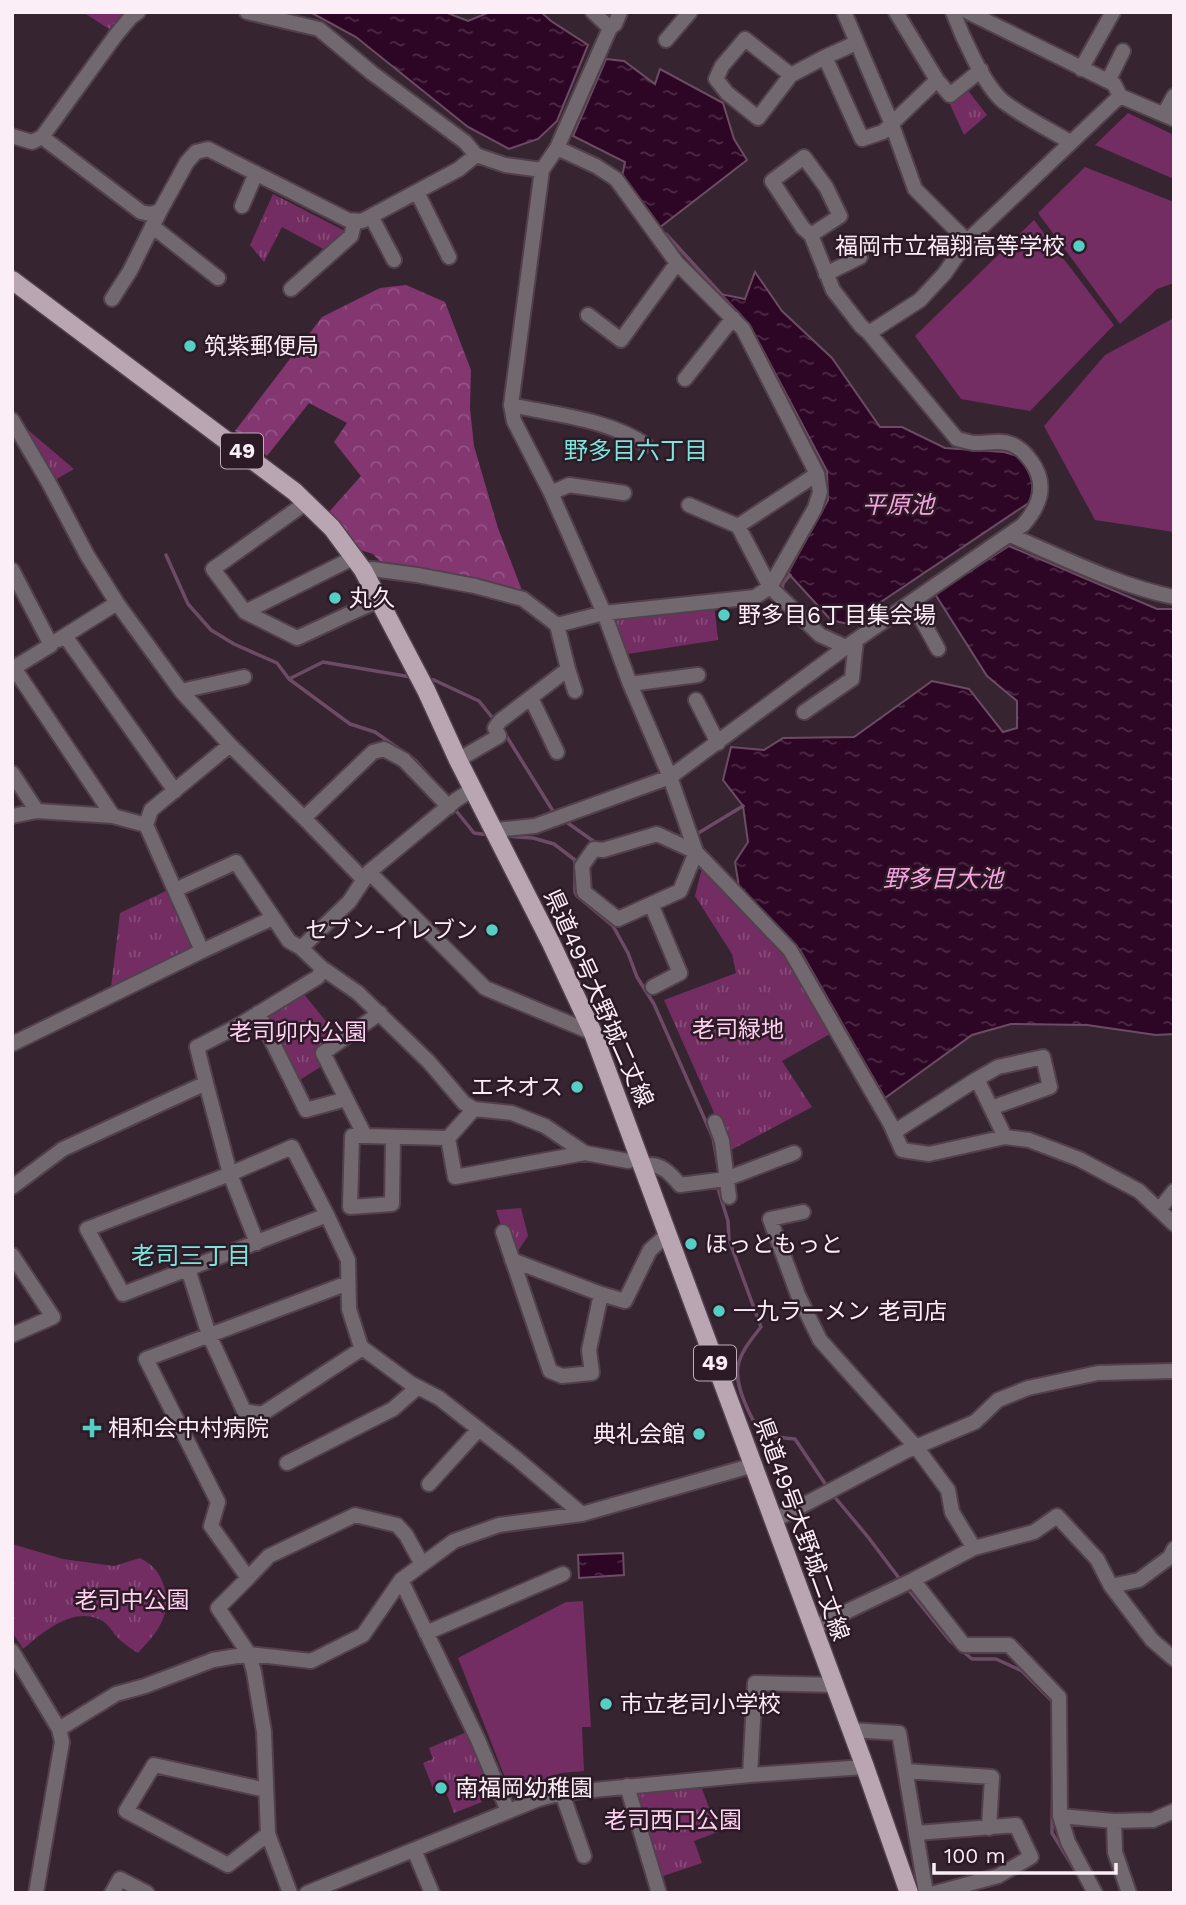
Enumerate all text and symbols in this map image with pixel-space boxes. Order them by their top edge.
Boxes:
place label: 福岡市立福翔高等学校 [835,233,1065,260]
marker: 福岡市立福翔高等学校 [1071,238,1087,254]
place label: 筑紫郵便局 [204,333,319,360]
marker: 筑紫郵便局 [182,338,198,354]
road number: 49 [221,434,263,468]
district label: 野多目六丁目 [564,437,708,465]
water label: 平原池 [862,491,936,519]
place label: 丸久 [349,585,395,612]
marker: 丸久 [327,590,343,606]
place label: 野多目6丁目集会場 [738,602,936,629]
marker: 野多目6丁目集会場 [716,607,732,623]
water label: 野多目大池 [883,865,1005,893]
street label: 県道49号大野城二丈線 [538,885,659,1111]
place label: セブン-イレブン [305,917,478,944]
marker: セブン-イレブン [484,922,500,938]
park label: 老司緑地 [692,1016,784,1043]
park label: 老司卯内公園 [229,1019,367,1046]
place label: エネオス [471,1074,563,1101]
marker: エネオス [569,1079,585,1095]
place label: ほっともっと [705,1231,843,1258]
marker: ほっともっと [683,1236,699,1252]
district label: 老司三丁目 [131,1242,251,1270]
place label: 一九ラーメン 老司店 [733,1298,947,1325]
marker: 一九ラーメン 老司店 [711,1303,727,1319]
road number: 49 [694,1346,736,1380]
street label: 県道49号大野城二丈線 [749,1414,854,1644]
place label: 相和会中村病院 [108,1415,269,1442]
marker: 相和会中村病院 [82,1418,102,1438]
place label: 典礼会館 [593,1421,685,1448]
marker: 典礼会館 [691,1426,707,1442]
park label: 老司中公園 [75,1587,190,1614]
place label: 市立老司小学校 [620,1691,781,1718]
marker: 市立老司小学校 [598,1696,614,1712]
place label: 南福岡幼稚園 [455,1775,593,1802]
marker: 南福岡幼稚園 [433,1780,449,1796]
park label: 老司西口公園 [604,1807,742,1834]
scale bar [934,1832,1116,1876]
text: 100 m [944,1843,1006,1868]

